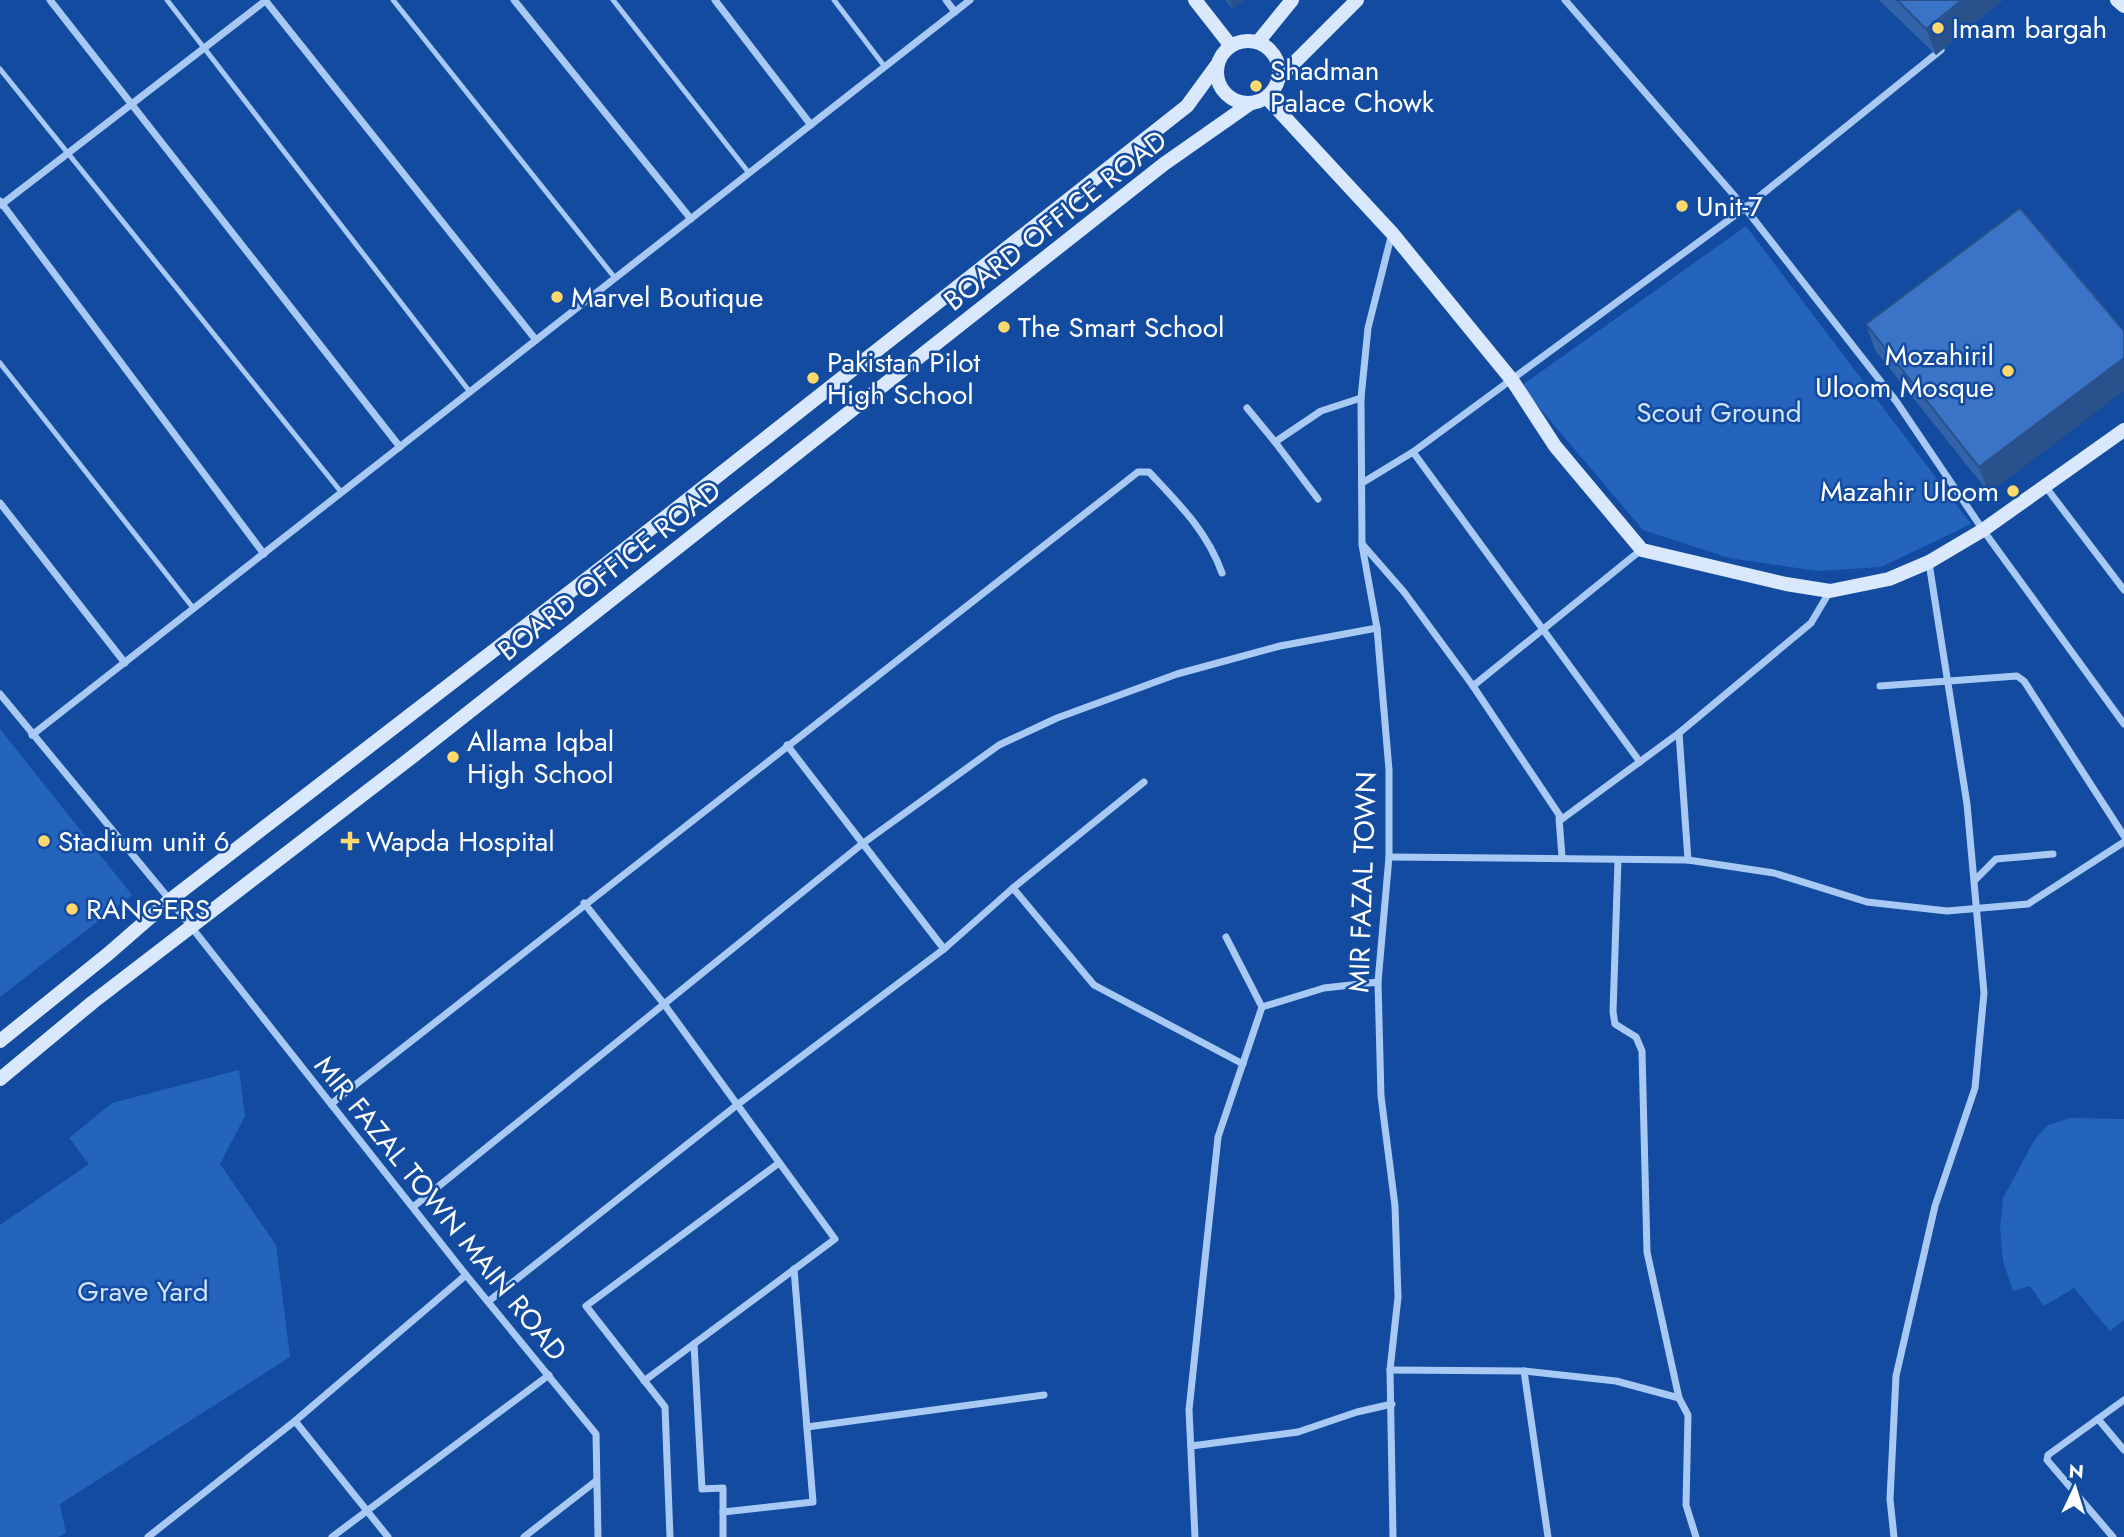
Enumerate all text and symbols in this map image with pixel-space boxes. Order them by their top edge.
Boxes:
place label: Imam bargah [1952,8,2107,49]
marker: Imam bargah [1930,20,1946,36]
place label: Shadman Palace Chowk [1270,50,1435,123]
marker: Shadman Palace Chowk [1248,78,1264,94]
street label: BOARD OFFICE ROAD [935,120,1175,321]
place label: Unit-7 [1696,186,1763,227]
marker: Unit-7 [1674,198,1690,214]
place label: Marvel Boutique [571,277,763,318]
marker: Marvel Boutique [549,289,565,305]
place label: The Smart School [1018,307,1224,348]
marker: The Smart School [996,319,1012,335]
place label: Mozahiril Uloom Mosque [1815,335,1994,408]
place label: Pakistan Pilot High School [827,342,980,415]
marker: Mozahiril Uloom Mosque [2000,363,2016,379]
marker: Pakistan Pilot High School [805,370,821,386]
park label: Scout Ground [1636,392,1802,433]
street label: BOARD OFFICE ROAD [489,470,729,671]
place label: Mazahir Uloom [1820,471,1999,512]
marker: Mazahir Uloom [2005,483,2021,499]
place label: Allama Iqbal High School [467,721,614,794]
marker: Allama Iqbal High School [445,749,461,765]
street label: MIR FAZAL TOWN [1338,771,1387,993]
place label: Stadium unit 6 [58,821,230,862]
place label: Wapda Hospital [366,821,555,862]
marker: Wapda Hospital [340,831,360,851]
marker: Stadium unit 6 [36,833,52,849]
place label: RANGERS [86,889,210,930]
marker: RANGERS [64,901,80,917]
street label: MIR FAZAL TOWN MAIN ROAD [304,1047,577,1370]
park label: Grave Yard [77,1271,209,1312]
north arrow [2040,1453,2110,1523]
text: N [2068,1458,2085,1486]

